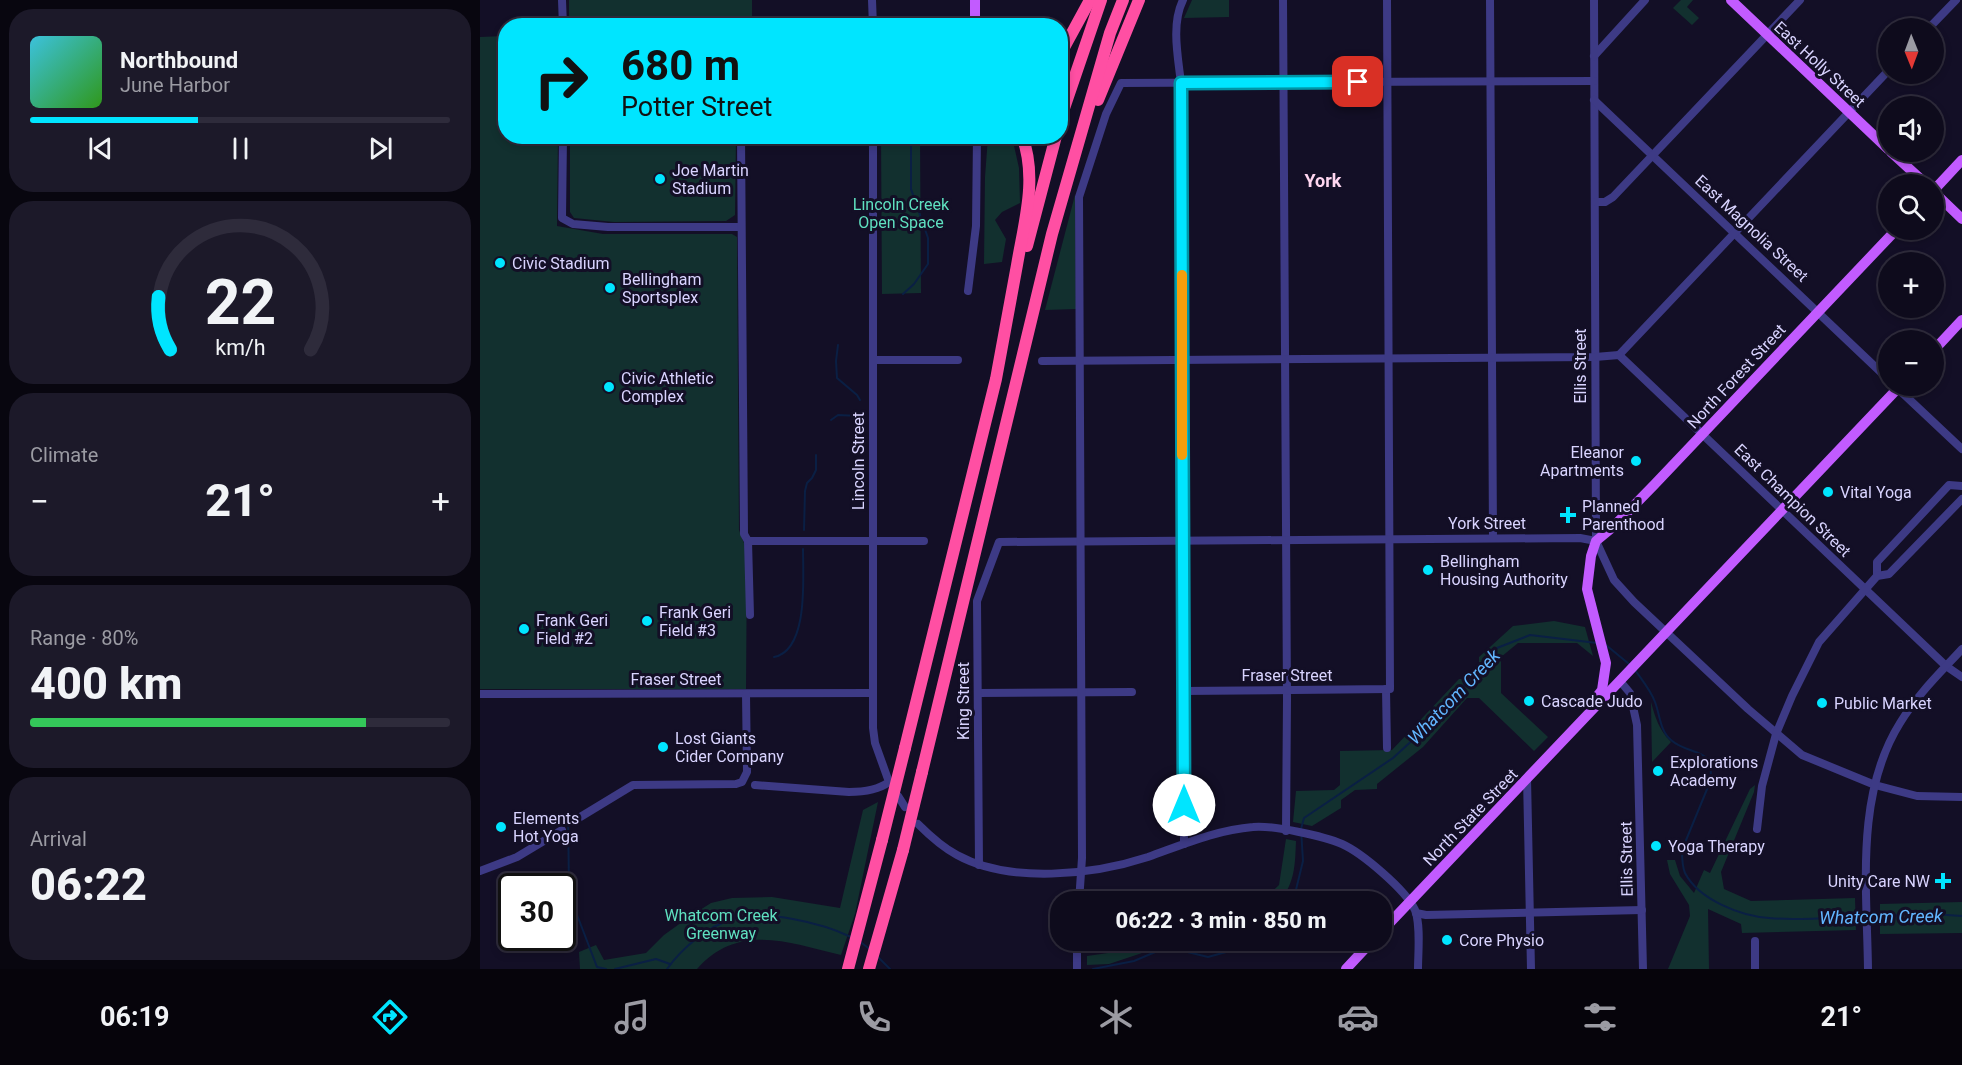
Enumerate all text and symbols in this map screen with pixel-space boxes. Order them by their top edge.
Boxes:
street label: East Holly Street [1770,17,1869,111]
north arrow [1878,18,1944,84]
map controls [1878,18,1944,396]
text: 680 m [621,41,740,90]
icon: right [522,42,600,120]
text: Northbound [120,48,238,73]
pin [1332,56,1383,107]
icon: arrive [1341,65,1374,98]
text: June Harbor [120,73,230,97]
text: Potter Street [621,91,772,123]
button: sound [1878,96,1944,162]
icon: previous [84,132,117,165]
icon: pause [224,132,257,165]
icon: next [364,132,397,165]
place label: Joe Martin Stadium [672,161,749,198]
district label: York [1305,170,1342,191]
street label: East Magnolia Street [1691,171,1812,286]
marker: Joe Martin Stadium [653,172,667,186]
button: search [1878,174,1944,240]
park label: Lincoln Creek Open Space [853,195,950,232]
button: + [1878,252,1944,318]
place label: Civic Stadium [512,254,610,273]
marker: Civic Stadium [493,256,507,270]
text: 22 [204,266,276,339]
place label: Bellingham Sportsplex [622,270,702,307]
marker: Bellingham Sportsplex [603,281,617,295]
street label: North Forest Street [1683,320,1790,432]
street label: Ellis Street [1571,328,1590,404]
button: − [1878,330,1944,396]
text: km/h [215,335,265,360]
place label: Civic Athletic Complex [621,369,714,406]
marker: Civic Athletic Complex [602,380,616,394]
street label: Lincoln Street [849,412,868,510]
street label: East Champion Street [1731,440,1855,561]
text: Climate [30,443,98,467]
place label: Eleanor Apartments [1540,443,1625,480]
marker: Eleanor Apartments [1629,454,1643,468]
text: 21° [205,474,275,527]
text: − [30,482,49,521]
text: + [431,482,450,521]
place label: Vital Yoga [1840,483,1912,502]
marker: Vital Yoga [1821,485,1835,499]
place label: Planned Parenthood [1582,497,1665,534]
marker: Planned Parenthood [1559,506,1577,524]
street label: York Street [1448,514,1526,533]
place label: Bellingham Housing Authority [1440,552,1568,589]
marker: Bellingham Housing Authority [1421,563,1435,577]
place label: Frank Geri Field #3 [659,603,731,640]
place label: Frank Geri Field #2 [536,611,608,648]
marker: Frank Geri Field #3 [640,614,654,628]
marker: Frank Geri Field #2 [517,622,531,636]
text: Range · 80% [30,626,138,650]
water label: Whatcom Creek [1403,644,1505,748]
text: 400 km [30,657,182,710]
street label: King Street [954,662,973,740]
street label: Fraser Street [1242,666,1332,685]
street label: Fraser Street [631,670,721,689]
place label: Cascade Judo [1541,692,1643,711]
marker: Cascade Judo [1522,694,1536,708]
place label: Public Market [1834,694,1932,713]
marker: Public Market [1815,696,1829,710]
place label: Lost Giants Cider Company [675,729,784,766]
marker: Lost Giants Cider Company [656,740,670,754]
place label: Explorations Academy [1670,753,1758,790]
marker: Explorations Academy [1651,764,1665,778]
street label: North State Street [1419,765,1522,870]
position arrow [1152,773,1216,837]
place label: Elements Hot Yoga [513,809,579,846]
marker: Elements Hot Yoga [494,820,508,834]
street label: Ellis Street [1616,821,1637,897]
text: Arrival [30,827,87,851]
place label: Yoga Therapy [1668,837,1765,856]
marker: Yoga Therapy [1649,839,1663,853]
text: 06:22 [30,858,147,911]
place label: Unity Care NW [1828,872,1930,891]
marker: Unity Care NW [1934,872,1952,890]
speed limit sign: 30 [498,873,576,951]
water label: Whatcom Creek [1819,905,1944,928]
park label: Whatcom Creek Greenway [664,906,778,943]
text: 06:22 · 3 min · 850 m [1116,908,1326,933]
place label: Core Physio [1459,931,1544,950]
marker: Core Physio [1440,933,1454,947]
icon: directions [369,996,411,1038]
icon: music [611,996,653,1038]
icon: phone [853,996,895,1038]
icon: climate [1095,996,1137,1038]
icon: car [1337,996,1379,1038]
icon: filters [1579,996,1621,1038]
text: 06:19 [100,1001,170,1033]
text: 21° [1821,1001,1862,1033]

